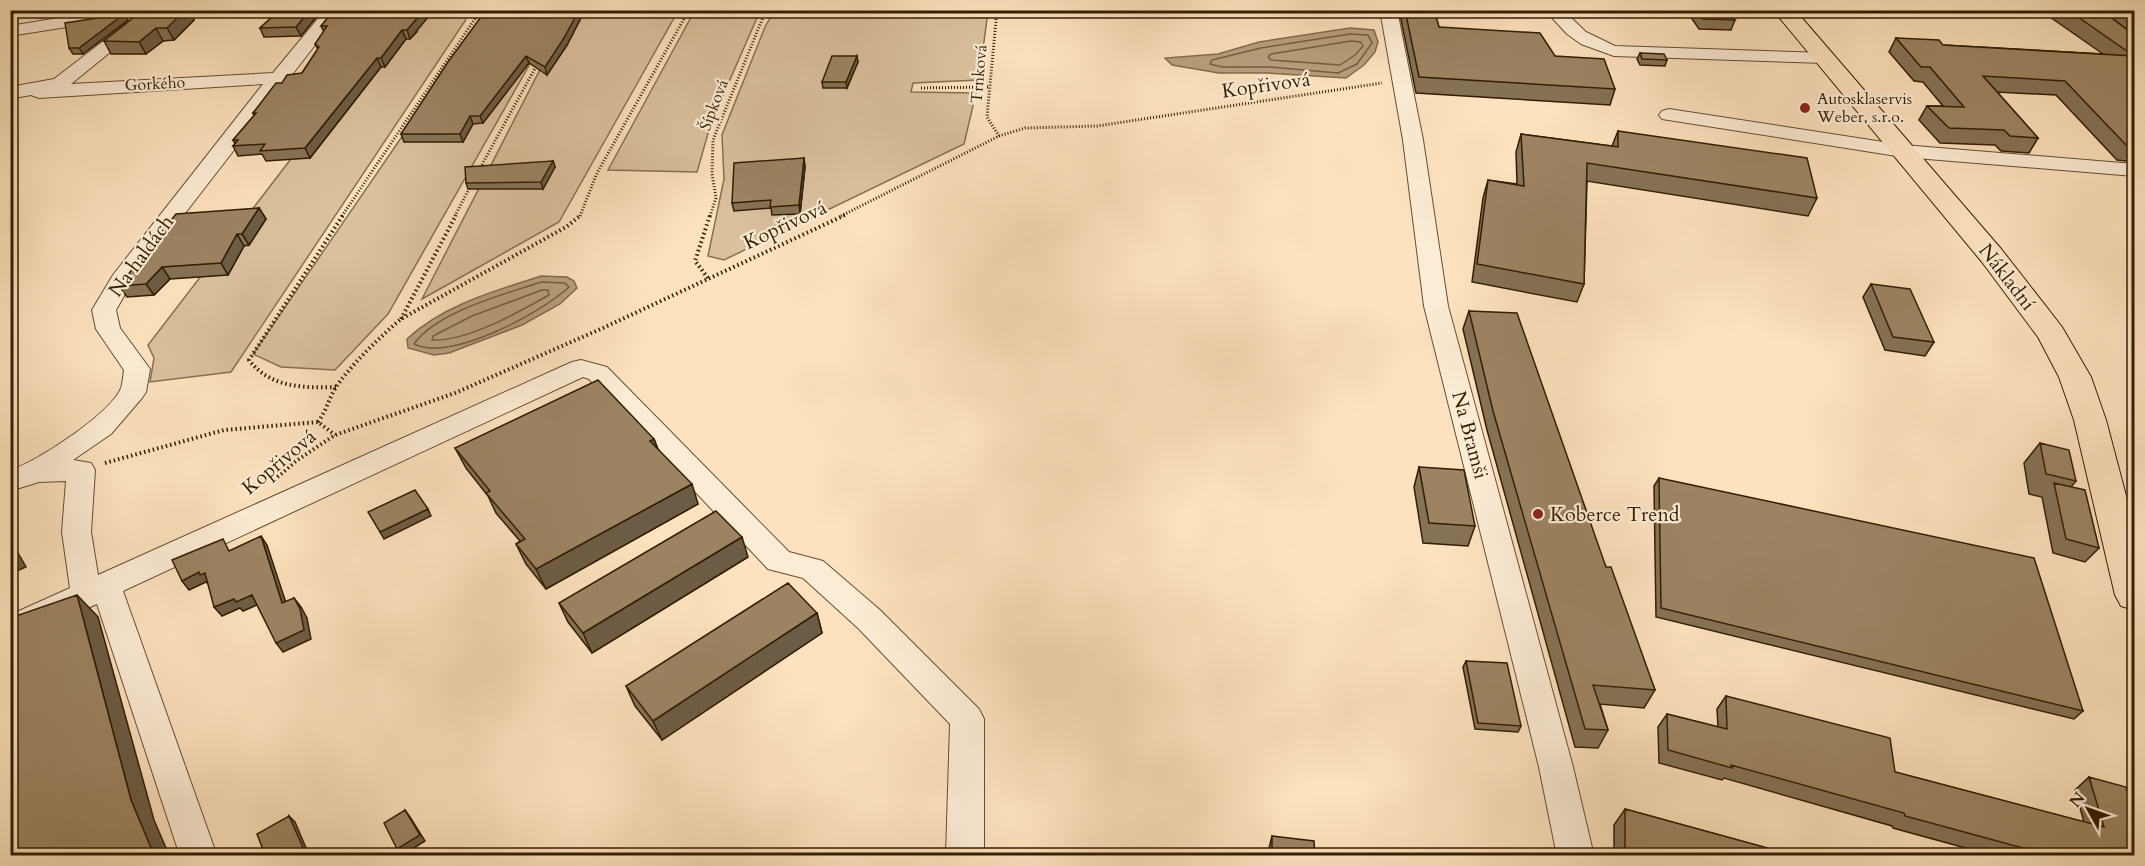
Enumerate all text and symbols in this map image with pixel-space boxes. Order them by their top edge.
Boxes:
street label: Trnková [965,44,993,104]
street label: Kopřivová [1220,65,1312,105]
street label: Gorkého [124,71,186,97]
street label: Šípková [694,76,734,134]
place label: Autosklaservis Weber, s.r.o. [1816,88,1912,128]
marker: Autosklaservis Weber, s.r.o. [1798,101,1812,115]
street label: Kopřivová [739,194,831,256]
street label: Na haldách [102,210,180,302]
street label: Nákladní [1972,238,2042,316]
street label: Na Bramši [1445,388,1495,482]
street label: Kopřivová [236,423,322,501]
place label: Koberce Trend [1550,501,1680,528]
marker: Koberce Trend [1531,507,1545,521]
north arrow [2058,779,2118,839]
text: N [2064,788,2090,812]

